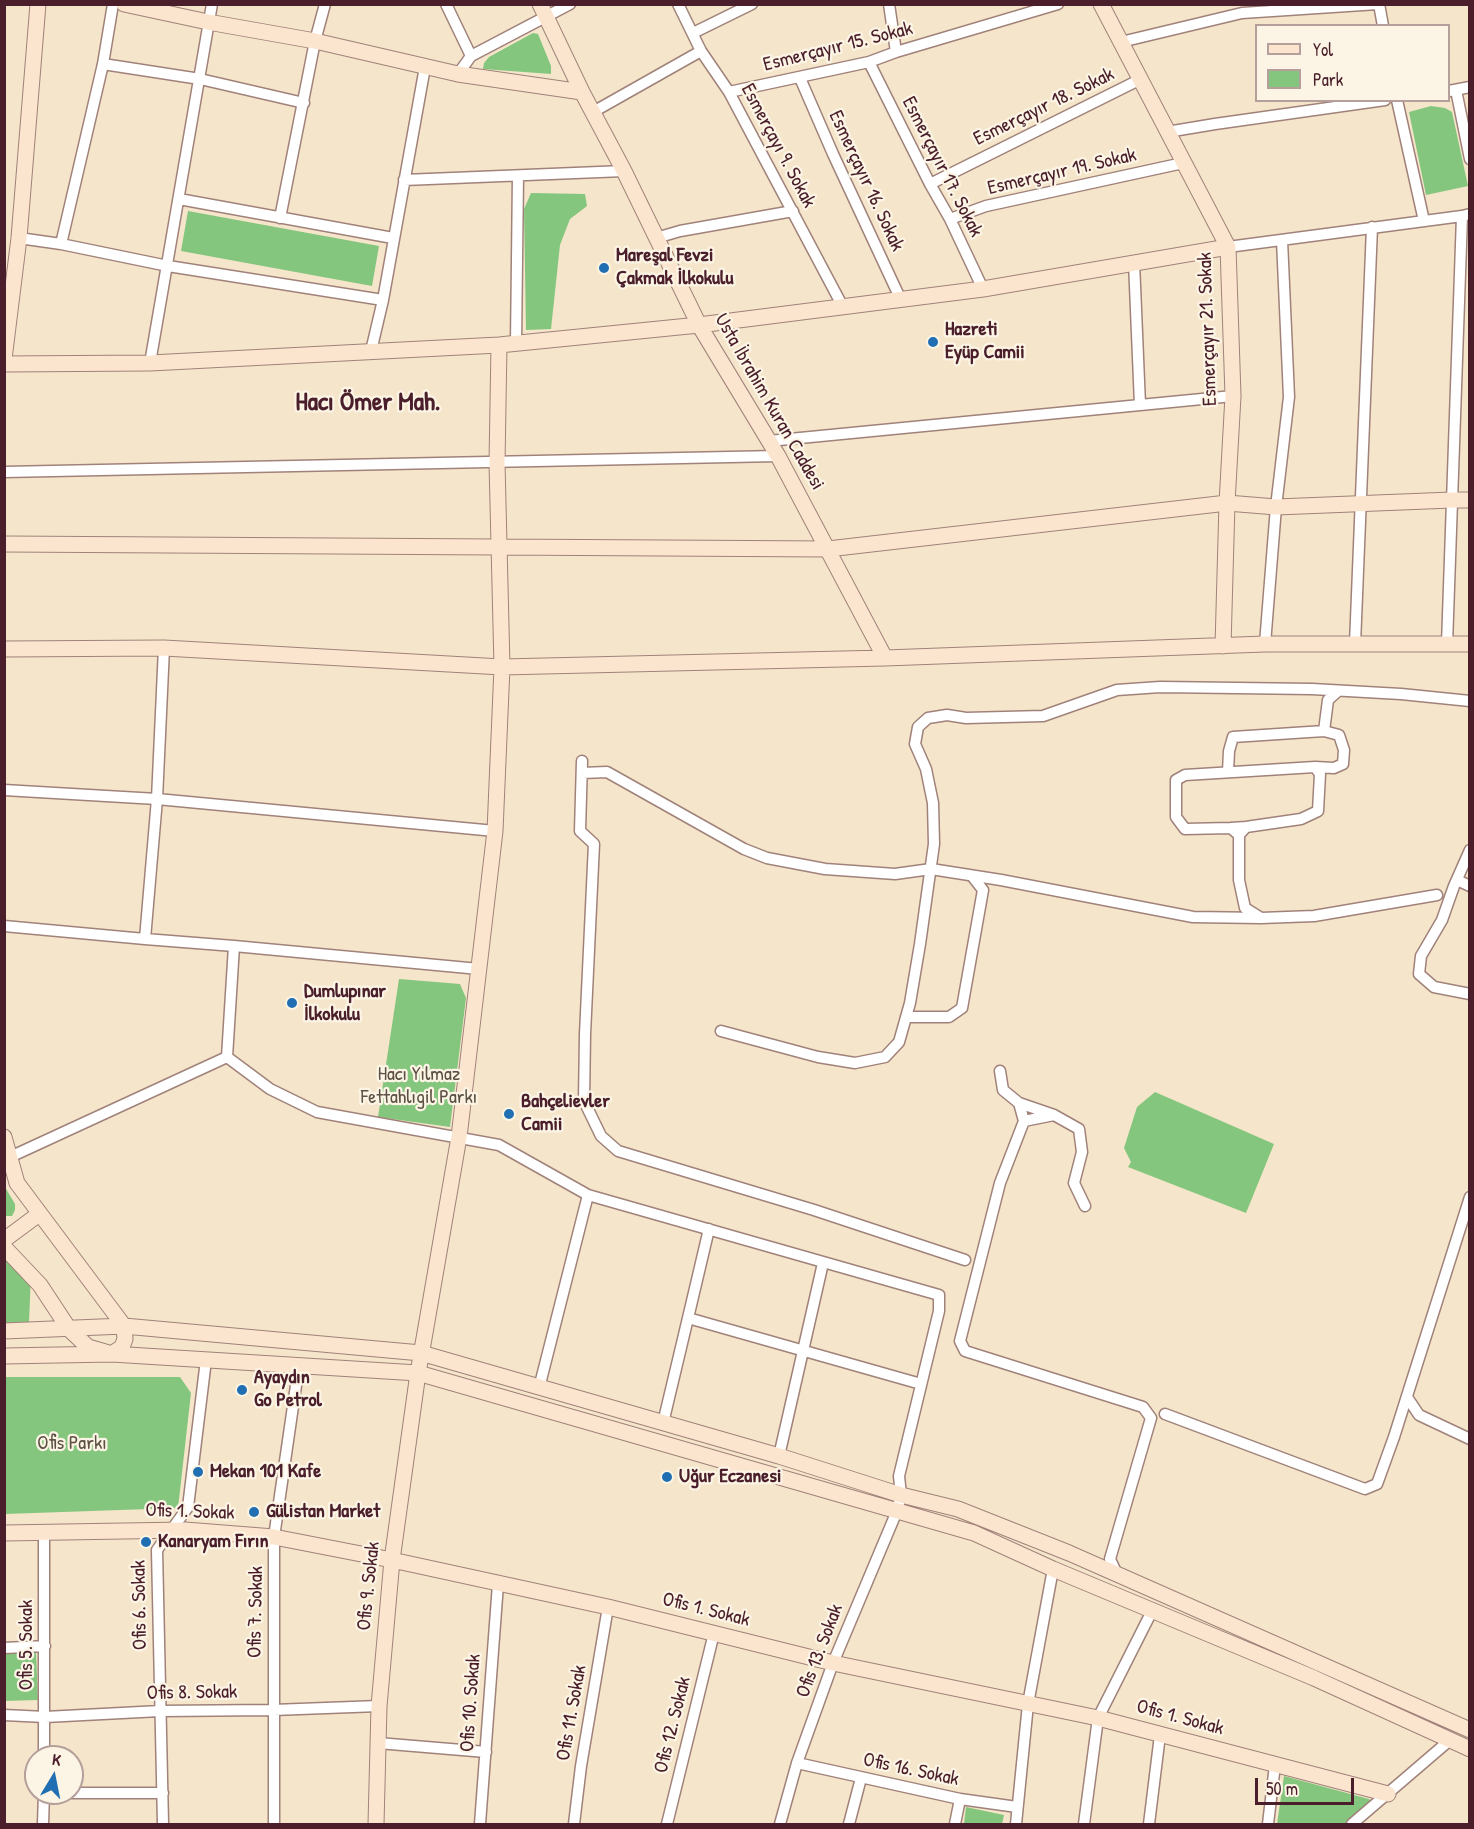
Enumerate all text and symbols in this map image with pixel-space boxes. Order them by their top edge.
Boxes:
street label: Esmerçayır 15. Sokak [761,17,915,77]
legend [1255,24,1450,102]
text: Yol [1313,37,1333,62]
street label: Esmerçayır 18. Sokak [970,63,1118,151]
text: Park [1313,67,1343,92]
street label: Esmerçayı 9. Sokak [735,80,821,212]
street label: Esmerçayır 17. Sokak [896,93,988,241]
street label: Esmerçayır 16. Sokak [823,107,909,255]
street label: Esmerçayır 19. Sokak [985,143,1139,201]
place label: Mareşal Fevzi Çakmak İlkokulu [616,244,733,291]
street label: Esmerçayır 21. Sokak [1193,252,1223,406]
marker: Mareşal Fevzi Çakmak İlkokulu [597,261,611,275]
street label: Usta İbrahim Kuran Caddesi [709,310,829,494]
place label: Hazreti Eyüp Camii [945,318,1025,365]
marker: Hazreti Eyüp Camii [926,335,940,349]
district label: Hacı Ömer Mah. [296,387,440,419]
place label: Dumlupınar İlkokulu [304,980,386,1027]
marker: Dumlupınar İlkokulu [285,996,299,1010]
park label: Hacı Yılmaz Fettahlıgil Parkı [361,1063,477,1110]
place label: Bahçelievler Camii [521,1090,610,1137]
marker: Bahçelievler Camii [502,1107,516,1121]
place label: Ayaydın Go Petrol [254,1366,322,1413]
marker: Ayaydın Go Petrol [235,1383,249,1397]
park label: Ofis Parkı [37,1432,107,1456]
place label: Mekan 101 Kafe [210,1460,321,1484]
marker: Mekan 101 Kafe [191,1465,205,1479]
place label: Uğur Eczanesi [679,1465,781,1489]
marker: Uğur Eczanesi [660,1470,674,1484]
street label: Ofis 1. Sokak [145,1498,235,1526]
place label: Gülistan Market [266,1500,380,1524]
marker: Gülistan Market [247,1505,261,1519]
place label: Kanaryam Fırın [158,1530,269,1554]
marker: Kanaryam Fırın [139,1535,153,1549]
street label: Ofis 9. Sokak [352,1540,386,1632]
street label: Ofis 6. Sokak [127,1560,153,1650]
street label: Ofis 7. Sokak [243,1566,269,1658]
street label: Ofis 1. Sokak [660,1588,752,1632]
street label: Ofis 5. Sokak [15,1600,39,1690]
street label: Ofis 13. Sokak [791,1601,849,1701]
street label: Ofis 10. Sokak [456,1653,486,1753]
street label: Ofis 11. Sokak [552,1663,592,1763]
street label: Ofis 12. Sokak [649,1674,697,1776]
street label: Ofis 8. Sokak [146,1680,238,1706]
street label: Ofis 1. Sokak [1134,1695,1226,1741]
north arrow [24,1745,84,1805]
text: K [51,1748,63,1771]
street label: Ofis 16. Sokak [861,1748,961,1792]
scale bar [1258,1766,1357,1804]
text: 50 m [1266,1776,1298,1801]

